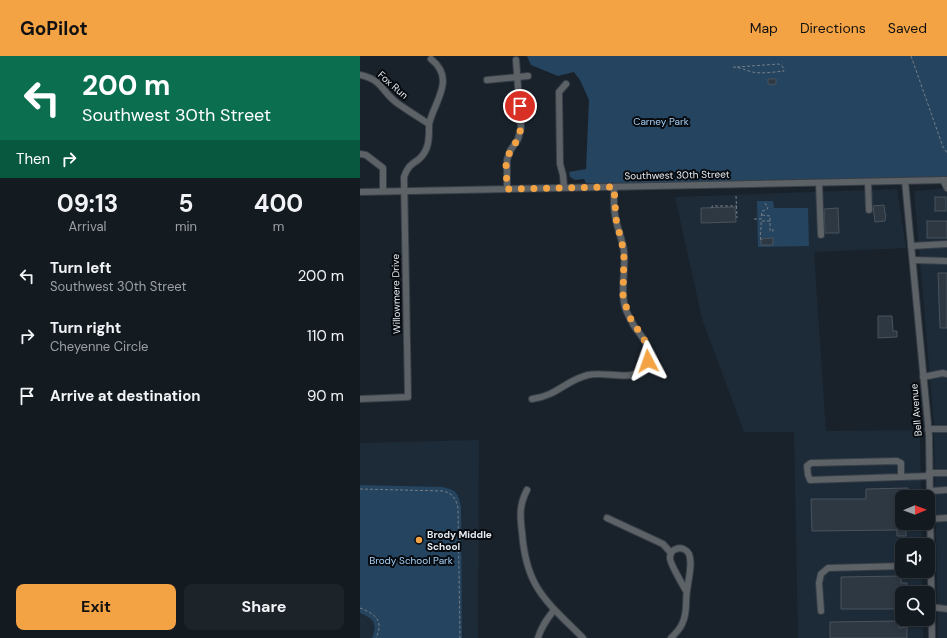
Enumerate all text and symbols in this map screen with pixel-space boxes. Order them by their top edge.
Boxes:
text: GoPilot [20,16,88,41]
text: Map [750,19,778,37]
text: Directions [800,19,866,37]
text: Saved [888,19,927,37]
text: 200 m [82,67,170,104]
street label: Fox Run [375,68,411,102]
icon: left [16,72,68,124]
pin [503,89,537,123]
icon: arrive [509,95,531,117]
text: Southwest 30th Street [82,103,271,127]
park label: Carney Park [633,115,689,128]
icon: right [58,148,80,170]
text: Then [16,149,50,169]
street label: Southwest 30th Street [624,168,730,182]
text: 09:13 [57,188,118,219]
text: 5 [179,188,193,219]
text: 400 [254,188,303,219]
text: Arrival [69,218,106,235]
text: min [175,218,197,235]
text: m [273,218,284,235]
street label: Willowmere Drive [389,254,403,334]
text: Turn left [50,258,111,278]
icon: left [16,265,38,287]
text: 200 m [298,266,344,286]
text: Southwest 30th Street [50,278,187,295]
text: Turn right [50,318,121,338]
icon: right [16,325,38,347]
text: 110 m [307,326,344,346]
text: Cheyenne Circle [50,338,148,355]
position arrow [627,340,669,382]
street label: Bell Avenue [907,383,925,437]
icon: arrive [16,385,38,407]
text: Arrive at destination [50,386,201,406]
text: 90 m [307,386,344,406]
north arrow [895,490,935,530]
map controls [895,490,935,626]
place label: Brody Middle School [427,528,492,553]
marker: Brody Middle School [414,535,424,545]
button: sound [895,538,935,578]
park label: Brody School Park [369,554,453,567]
button: Exit [16,584,176,630]
button: Share [184,584,344,630]
button: search [895,586,935,626]

